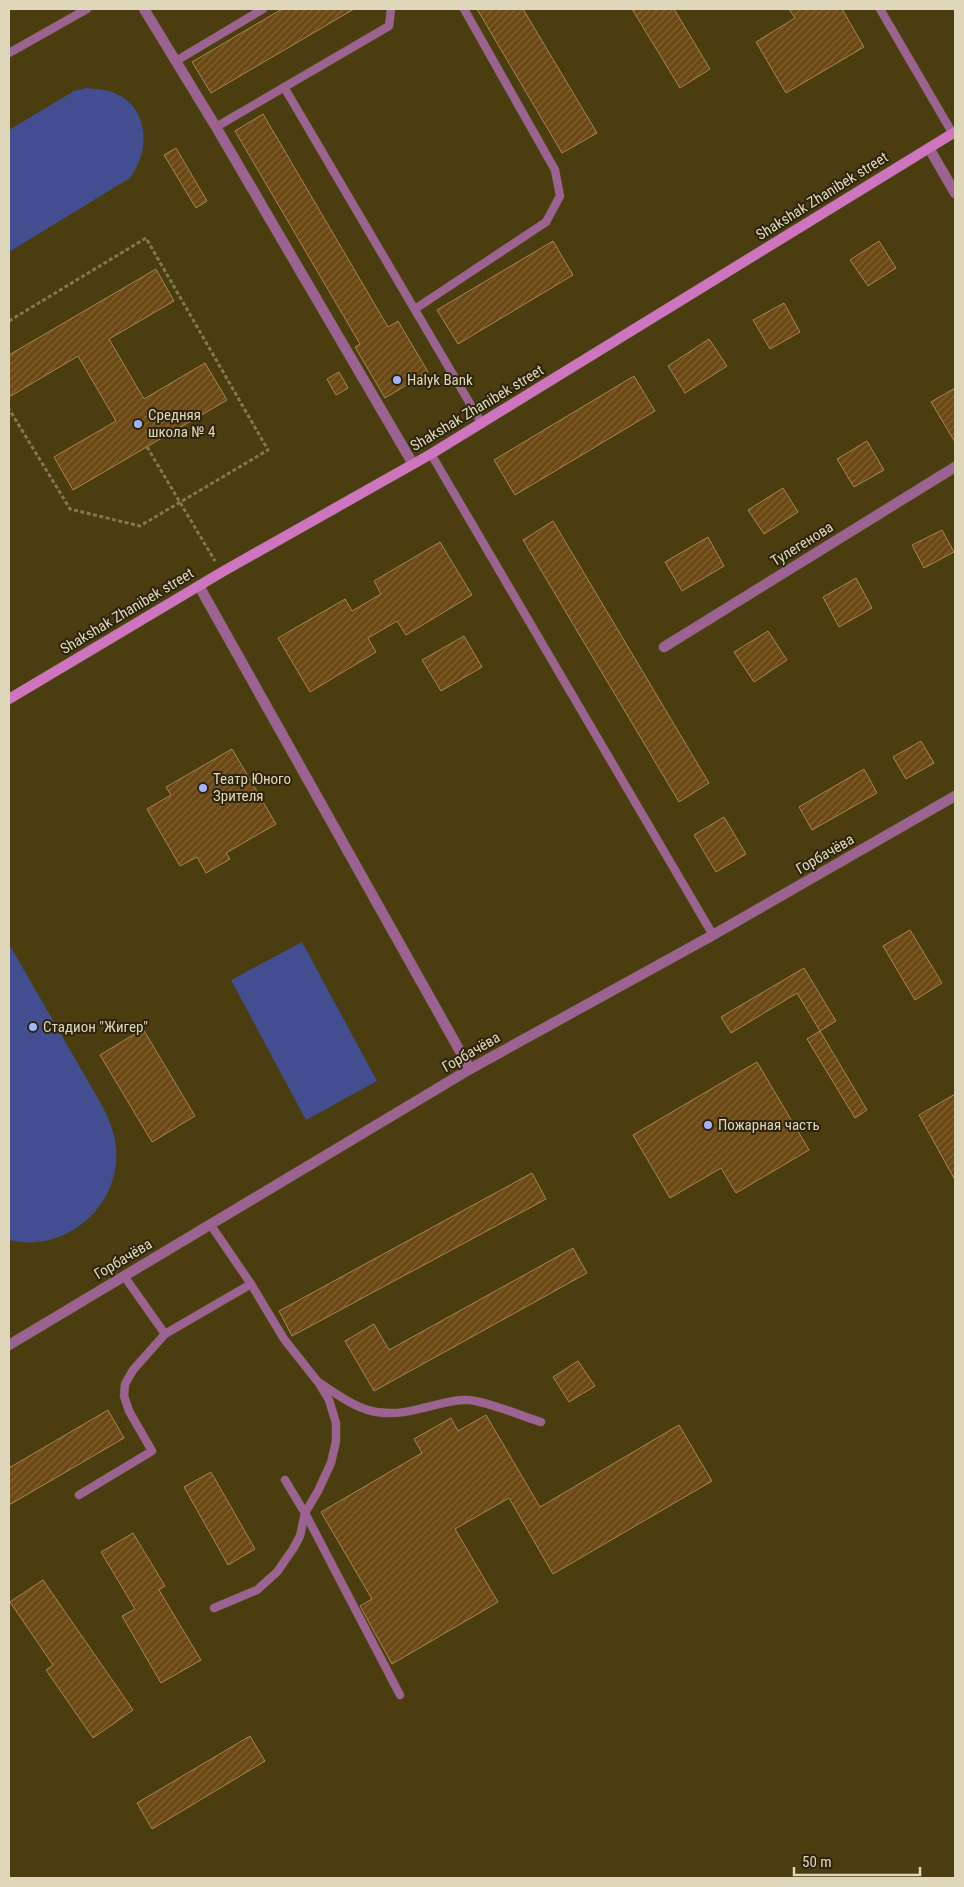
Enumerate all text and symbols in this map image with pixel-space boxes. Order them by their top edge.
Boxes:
street label: Shakshak Zhanibek street [753,148,891,244]
street label: Shakshak Zhanibek street [407,361,547,455]
place label: Halyk Bank [407,371,473,389]
marker: Halyk Bank [391,374,403,386]
place label: Средняя школа № 4 [148,406,215,441]
marker: Средняя школа № 4 [132,418,144,430]
street label: Тулегенова [767,518,837,570]
street label: Shakshak Zhanibek street [57,564,197,658]
place label: Театр Юного Зрителя [213,770,291,805]
marker: Театр Юного Зрителя [197,782,209,794]
street label: Горбачёва [793,830,857,878]
place label: Стадион "Жигер" [43,1018,148,1036]
marker: Стадион "Жигер" [27,1021,39,1033]
street label: Горбачёва [439,1028,503,1076]
place label: Пожарная часть [718,1116,820,1134]
marker: Пожарная часть [702,1119,714,1131]
street label: Горбачёва [91,1235,155,1283]
scale bar [794,1844,920,1876]
text: 50 m [802,1853,832,1871]

